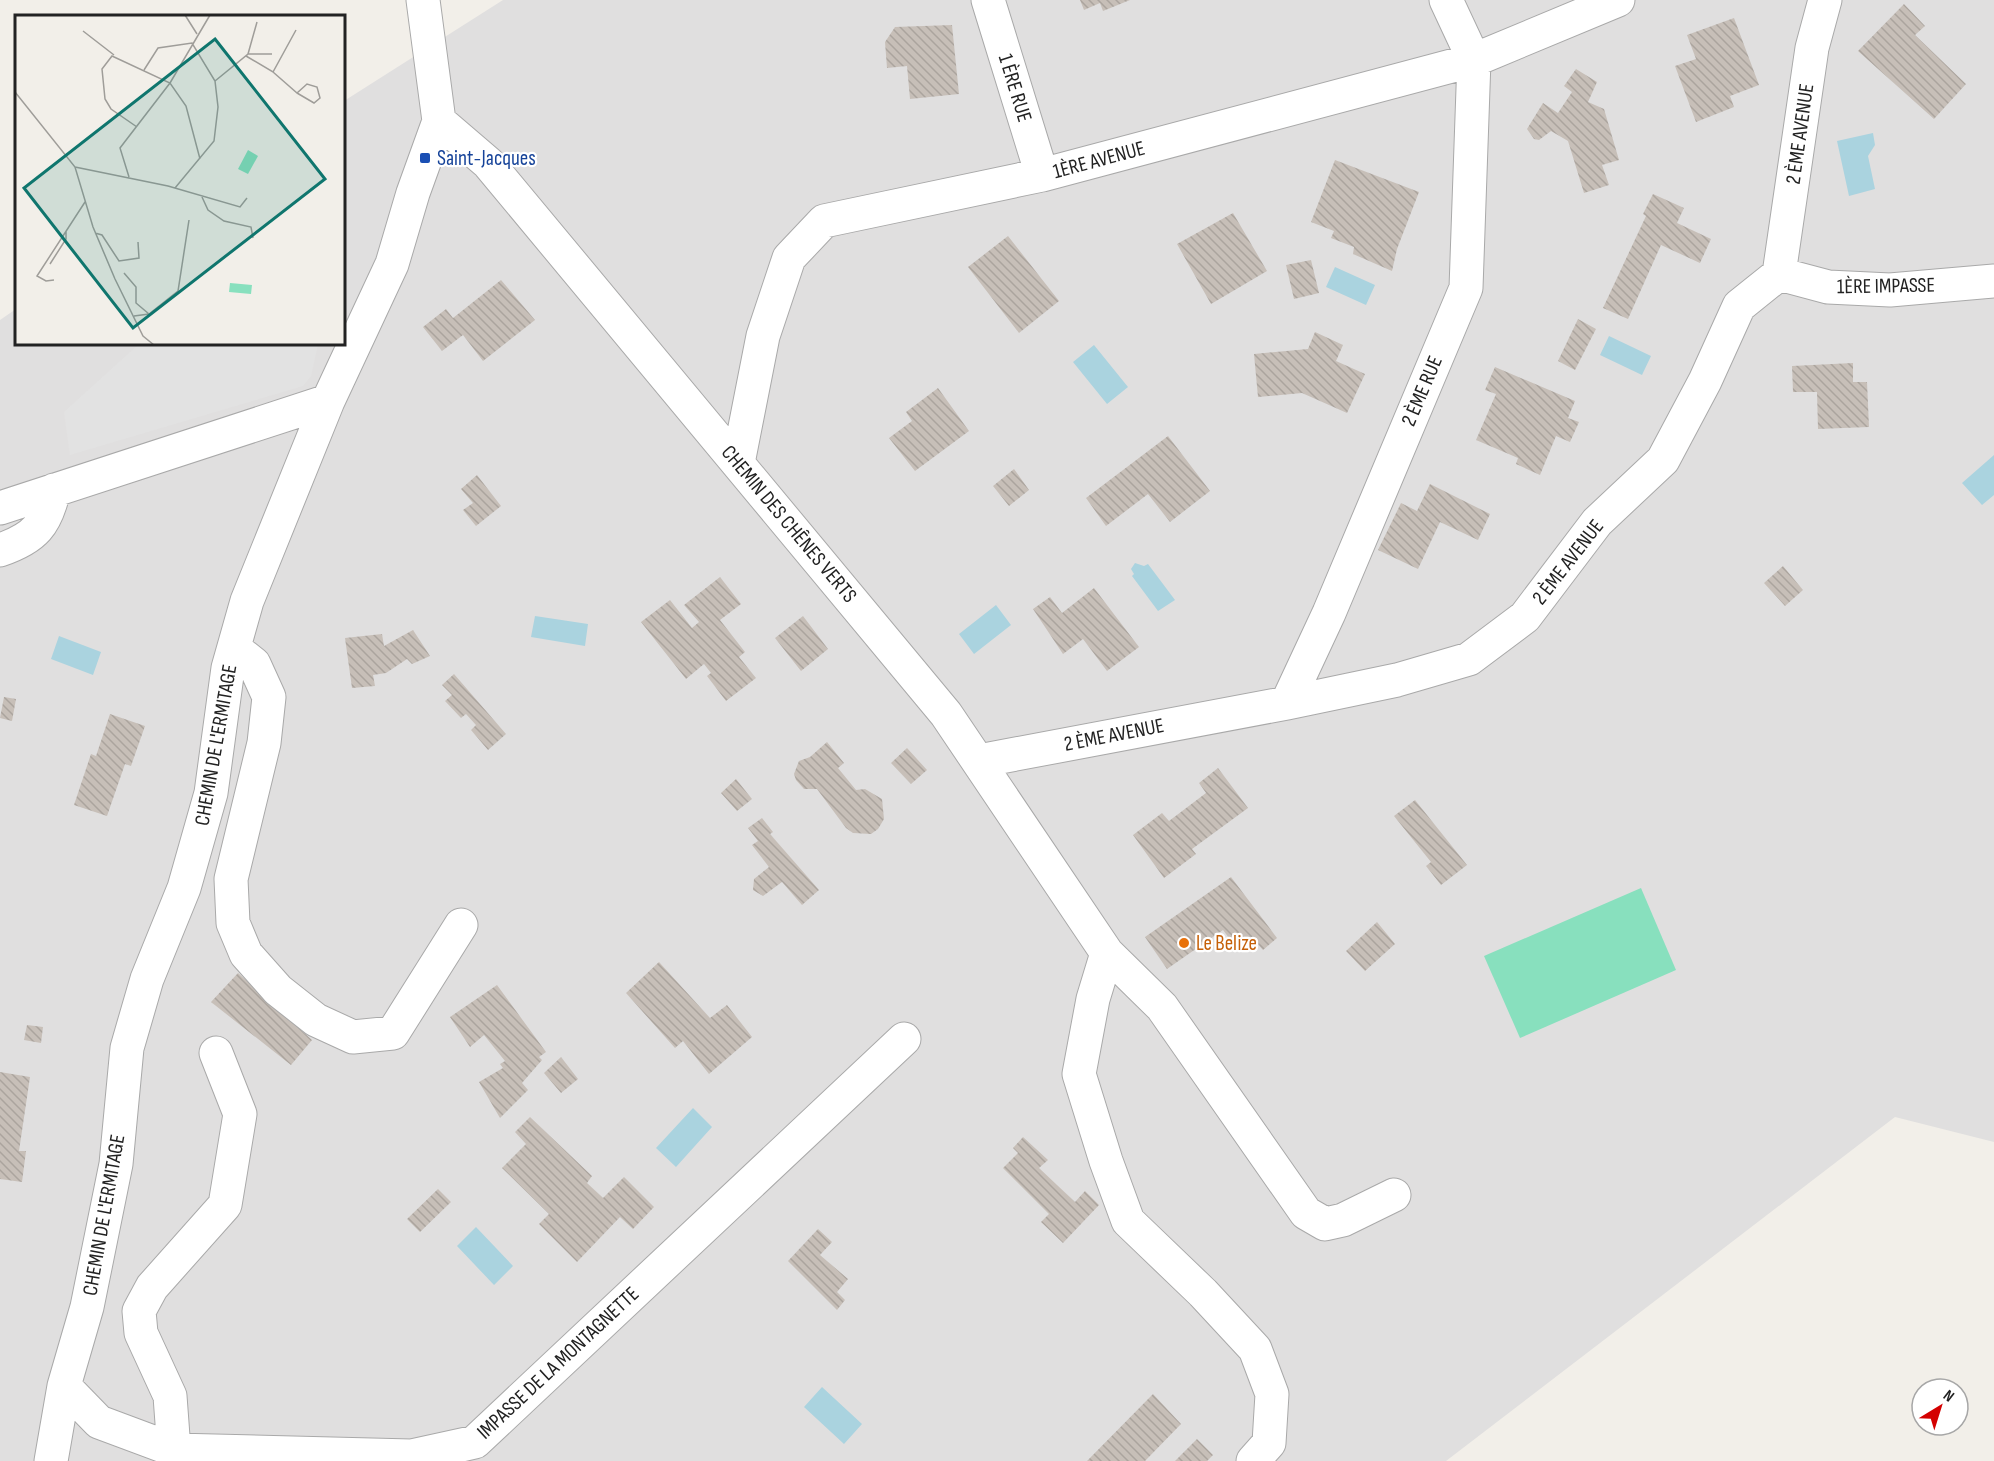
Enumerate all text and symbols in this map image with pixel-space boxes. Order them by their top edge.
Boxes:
inset map [15,15,345,345]
street label: 1 ÈRE RUE [993,51,1037,125]
street label: 2 ÈME AVENUE [1781,82,1819,186]
street label: 1ÈRE AVENUE [1050,136,1148,184]
place label: Saint-Jacques [437,146,536,171]
marker: Saint-Jacques [418,151,432,165]
street label: 1ÈRE IMPASSE [1837,273,1935,299]
street label: 2 ÈME RUE [1396,352,1448,430]
street label: CHEMIN DES CHÊNES VERTS [716,440,862,608]
street label: 2 ÈME AVENUE [1527,514,1609,610]
street label: CHEMIN DE L'ERMITAGE [190,662,242,828]
street label: 2 ÈME AVENUE [1062,713,1166,757]
place label: Le Belize [1196,931,1257,956]
marker: Le Belize [1177,936,1191,950]
street label: CHEMIN DE L'ERMITAGE [78,1132,130,1298]
street label: IMPASSE DE LA MONTAGNETTE [472,1282,644,1444]
north arrow [1910,1377,1970,1437]
text: N [1939,1386,1958,1406]

